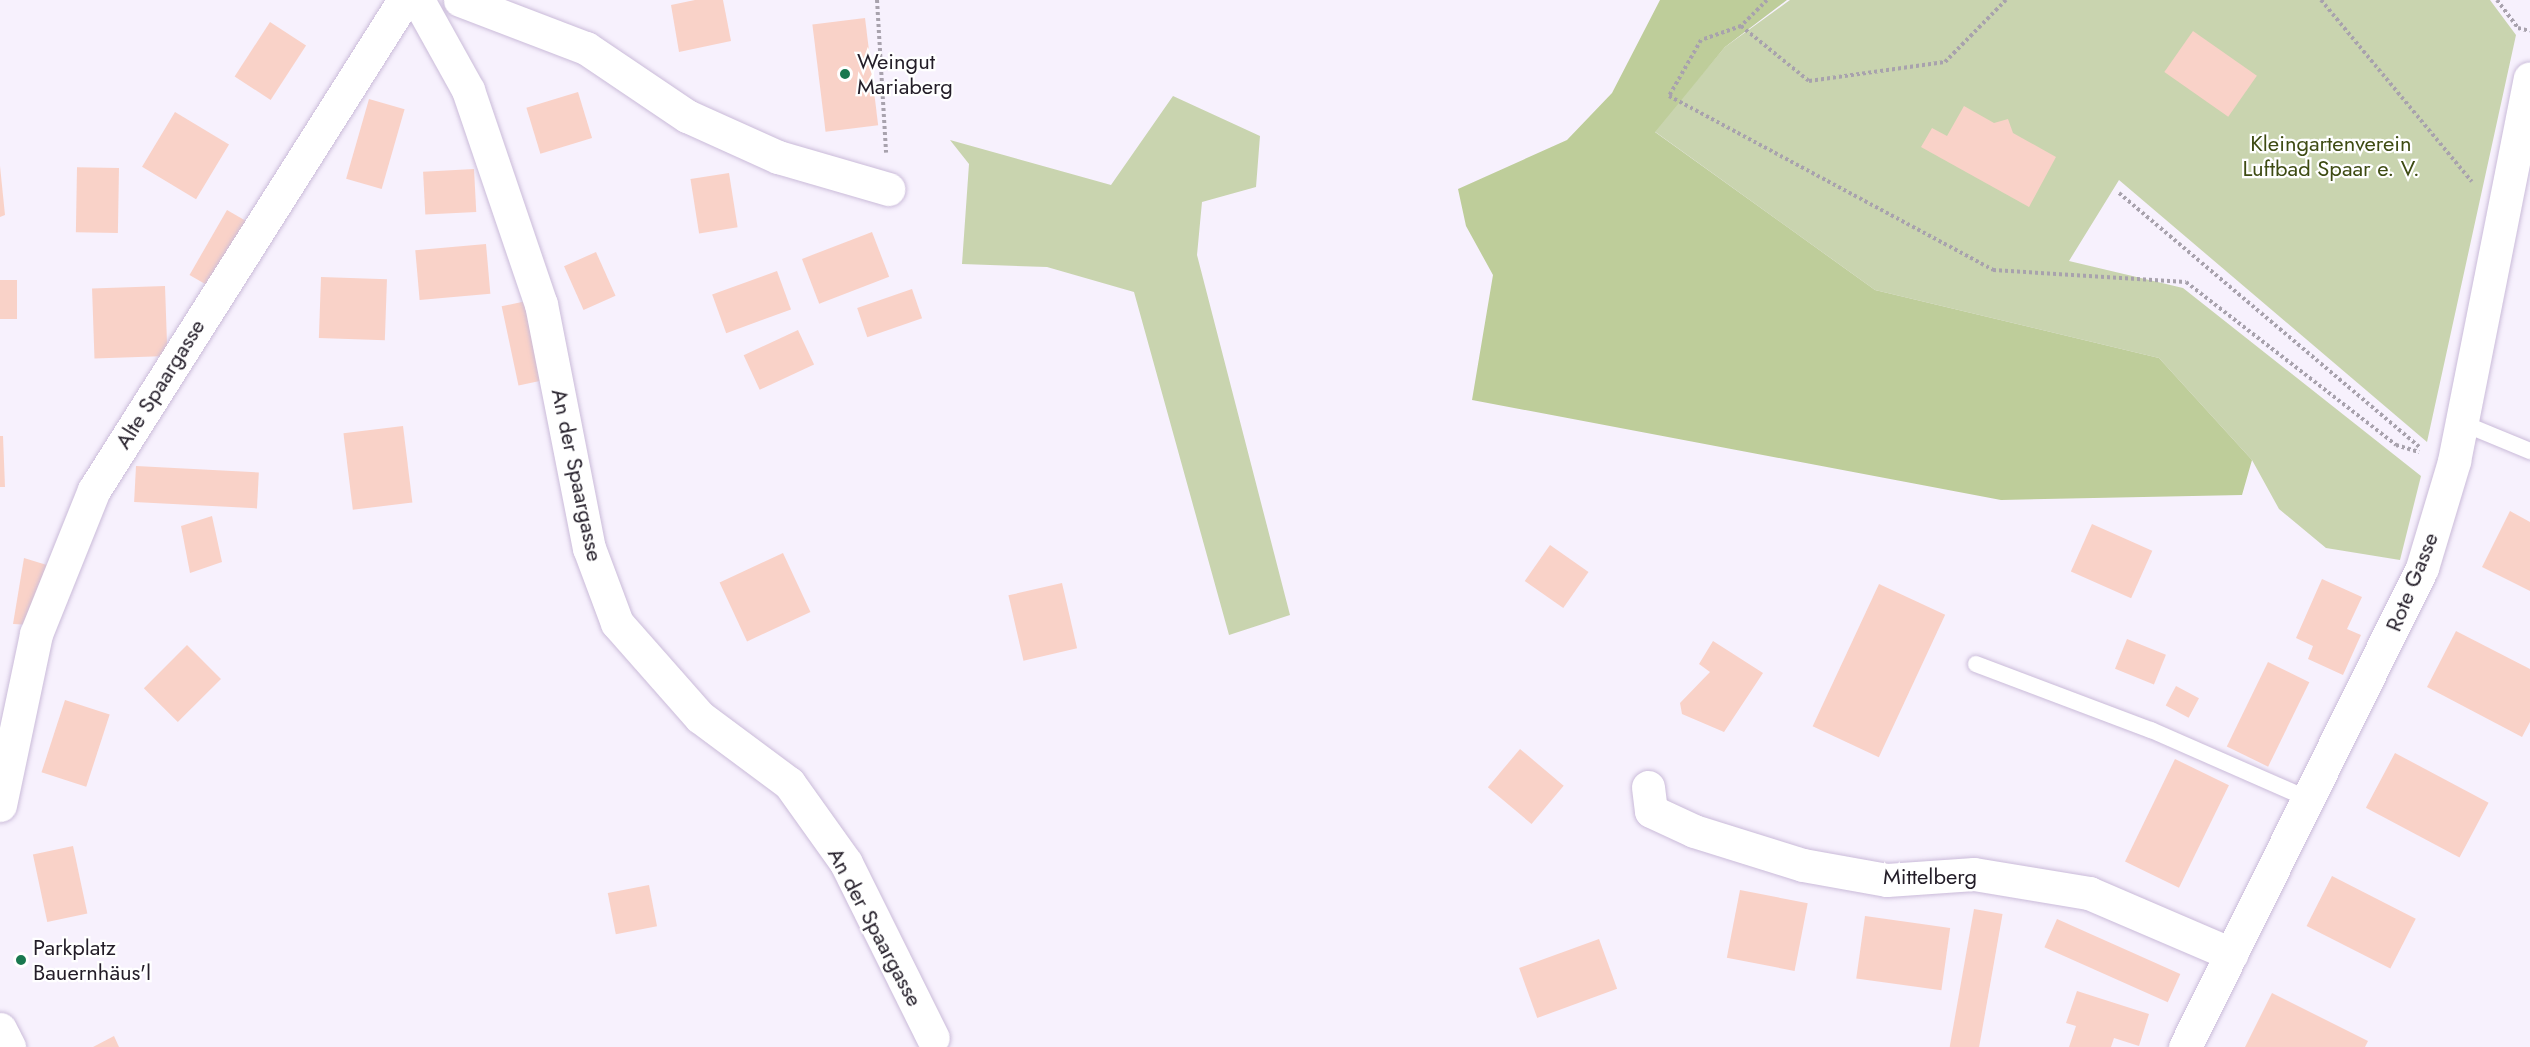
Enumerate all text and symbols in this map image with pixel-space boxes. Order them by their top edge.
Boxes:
place label: Weingut Mariaberg [857,48,953,100]
marker: Weingut Mariaberg [838,67,852,81]
park label: Kleingartenverein Luftbad Spaar e. V. [2242,130,2420,182]
street label: Alte Spaargasse [110,314,210,454]
street label: An der Spaargasse [546,386,608,564]
street label: Rote Gasse [2380,529,2444,635]
street label: An der Spaargasse [822,843,928,1011]
street label: Mittelberg [1883,864,1977,890]
place label: Parkplatz Bauernhäus'l [33,934,151,986]
marker: Parkplatz Bauernhäus'l [14,953,28,967]

